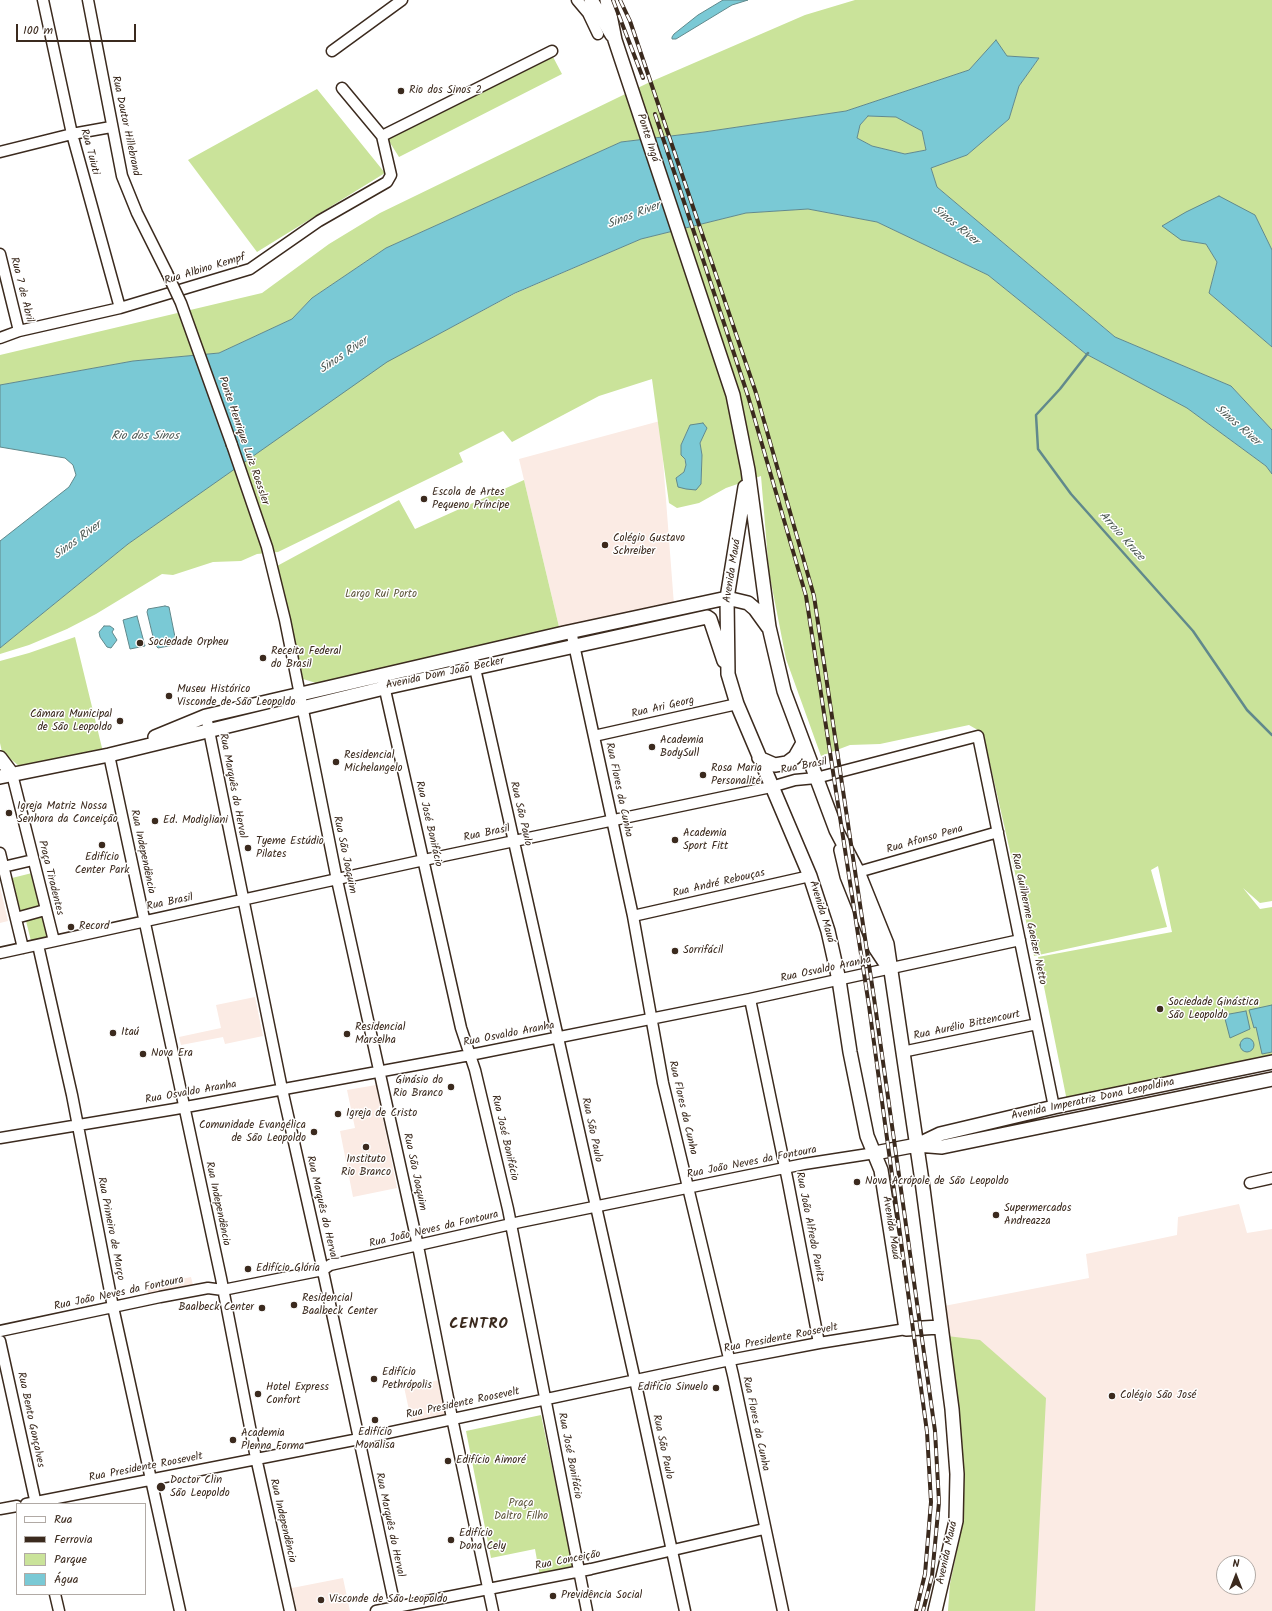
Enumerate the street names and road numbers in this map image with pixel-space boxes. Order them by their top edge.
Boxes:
street label: Rua Doutor Hillebrand [108,75,142,177]
street label: Ponte Ingá [633,112,661,164]
street label: Rua Tuiuti [77,127,101,177]
street label: Rua Albino Kempf [163,251,247,289]
street label: Rua 7 de Abril [6,256,36,324]
street label: Ponte Henrique Luiz Roessler [215,375,271,507]
street label: Avenida Mauá [721,538,745,604]
street label: Avenida Dom João Becker [385,655,505,693]
street label: Rua Ari Georg [630,694,696,722]
street label: Rua Marquês do Herval [215,732,249,840]
street label: Rua Flores da Cunha [602,742,634,838]
street label: Rua Brasil [780,756,828,778]
street label: Rua José Bonifácio [412,780,444,868]
street label: Rua São Paulo [506,780,534,848]
street label: Rua Independência [127,809,157,895]
street label: Rua São Joaquim [329,815,359,895]
street label: Rua Brasil [463,823,511,845]
street label: Rua Afonso Pena [885,823,965,857]
street label: Praça Tiradentes [34,839,66,917]
street label: Rua Guilherme Gaeizer Netto [1008,852,1048,986]
street label: Rua André Rebouças [672,867,766,901]
street label: Avenida Mauá [805,879,837,945]
street label: Rua Brasil [146,892,194,914]
street label: Rua Osvaldo Aranha [779,954,873,986]
street label: Rua Aurélio Bittencourt [913,1008,1021,1044]
street label: Rua Osvaldo Aranha [462,1020,556,1050]
street label: Rua Flores da Cunha [665,1060,699,1156]
street label: Avenida Imperatriz Dona Leopoldina [1010,1076,1176,1124]
street label: Rua Osvaldo Aranha [144,1078,238,1108]
street label: Rua José Bonifácio [488,1094,520,1182]
street label: Rua São Paulo [578,1096,604,1164]
street label: Rua São Joaquim [399,1132,429,1212]
street label: Rua João Neves da Fontoura [686,1144,818,1182]
street label: Rua Marquês do Herval [303,1155,339,1261]
street label: Rua Independência [202,1161,232,1247]
street label: Rua João Alfredo Panitz [792,1171,826,1283]
street label: Rua Primeiro de Março [93,1176,127,1282]
street label: Avenida Mauá [878,1195,902,1261]
street label: Rua João Neves da Fontoura [368,1209,500,1251]
street label: Rua João Neves da Fontoura [53,1274,185,1314]
street label: Rua Presidente Roosevelt [723,1321,839,1357]
street label: Rua Bento Gonçalves [13,1371,47,1469]
street label: Rua Flores da Cunha [739,1376,771,1472]
street label: Rua Presidente Roosevelt [405,1386,521,1422]
street label: Rua José Bonifácio [554,1412,584,1500]
street label: Rua São Paulo [649,1413,675,1481]
street label: Rua Presidente Roosevelt [88,1450,204,1486]
street label: Rua Marquês do Herval [371,1472,407,1578]
street label: Rua Independência [266,1478,298,1564]
street label: Avenida Mauá [935,1520,961,1586]
street label: Rua Conceição [534,1548,602,1574]

